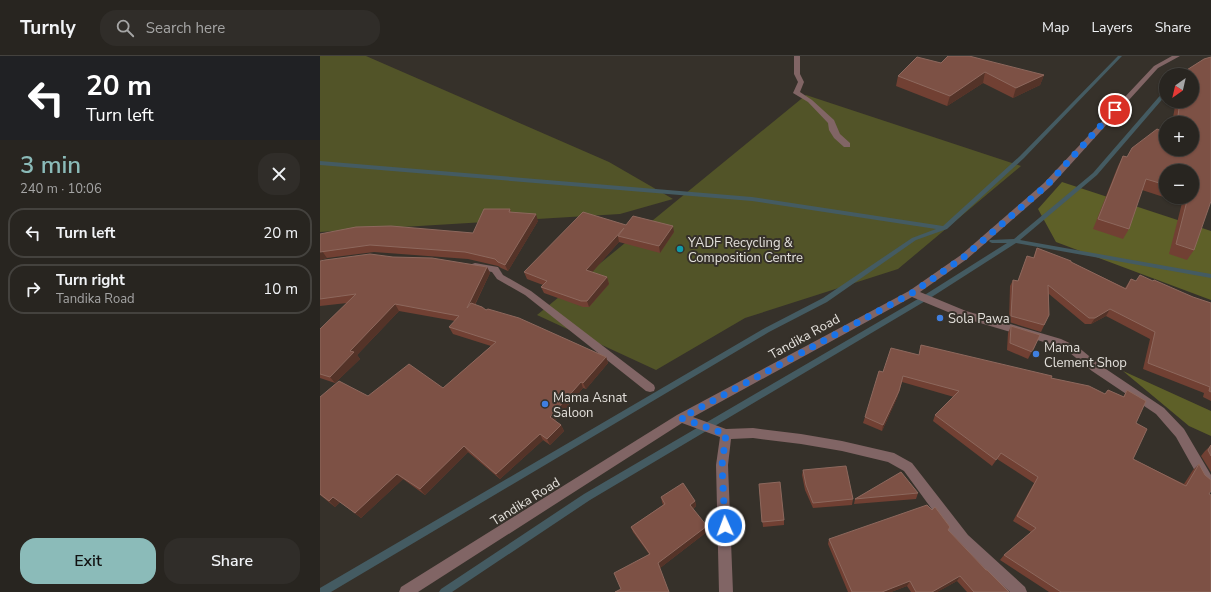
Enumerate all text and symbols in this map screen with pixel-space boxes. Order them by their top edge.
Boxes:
search box [100,10,380,46]
text: Turnly [20,15,76,41]
icon: search [114,17,136,39]
text: Search here [146,18,225,38]
text: Map [1042,18,1069,37]
text: Layers [1091,18,1133,37]
text: Share [1155,18,1191,37]
text: 20 m [86,67,152,105]
north arrow [1159,68,1199,108]
map controls [1159,68,1199,204]
icon: left [20,72,72,124]
pin [1098,93,1132,127]
icon: arrive [1104,99,1126,121]
text: Turn left [86,103,154,127]
button: + [1159,116,1199,156]
text: 3 min [20,149,81,181]
button: close [258,153,300,195]
button: − [1159,164,1199,204]
text: 240 m · 10:06 [20,180,102,198]
icon: left [22,222,44,244]
text: Turn left [56,223,115,243]
text: 20 m [263,223,298,243]
place label: YADF Recycling & Composition Centre [687,234,803,267]
marker: YADF Recycling & Composition Centre [675,244,685,254]
text: Turn right [56,270,125,290]
icon: right [22,278,44,300]
text: 10 m [263,279,298,299]
text: Tandika Road [56,290,135,308]
street label: Tandika Road [766,310,843,364]
place label: Sola Pawa [948,310,1010,328]
marker: Sola Pawa [935,313,945,323]
place label: Mama Clement Shop [1044,339,1127,372]
marker: Mama Clement Shop [1031,349,1041,359]
place label: Mama Asnat Saloon [553,389,627,422]
marker: Mama Asnat Saloon [540,399,550,409]
street label: Tandika Road [487,473,564,530]
position arrow [704,505,746,547]
button: Exit [20,538,156,584]
button: Share [164,538,300,584]

